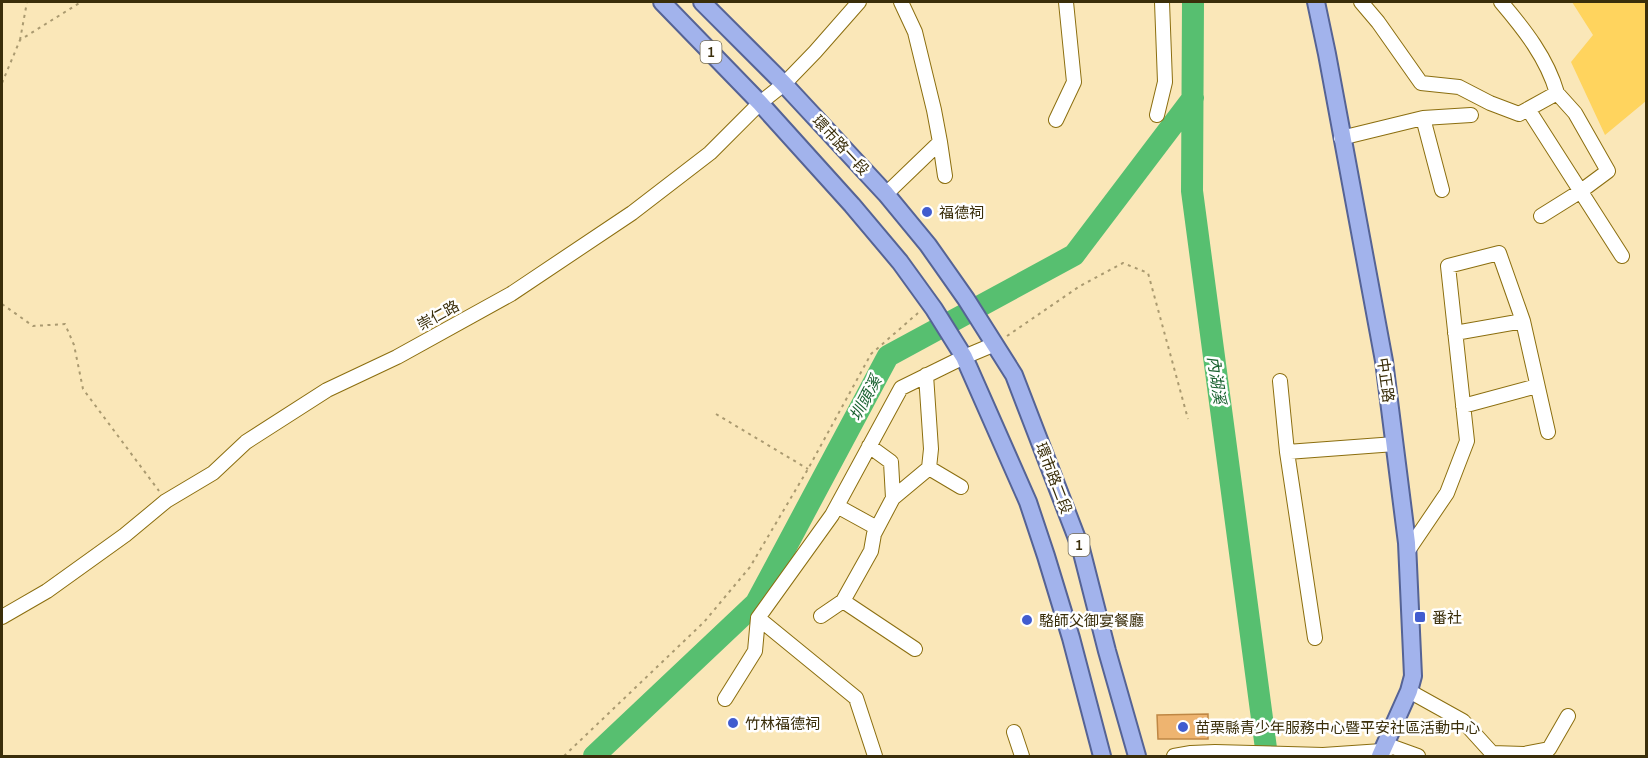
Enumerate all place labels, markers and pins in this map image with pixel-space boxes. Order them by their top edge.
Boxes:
place label: 福德祠 [939,202,984,223]
marker: 福德祠 [920,205,934,219]
place label: 番社 [1432,607,1462,628]
place label: 駱師父御宴餐廳 [1039,610,1144,631]
marker: 番社 [1413,610,1427,624]
marker: 駱師父御宴餐廳 [1020,613,1034,627]
place label: 竹林福德祠 [745,713,820,734]
marker: 竹林福德祠 [726,716,740,730]
place label: 苗栗縣青少年服務中心暨平安社區活動中心 [1195,717,1480,738]
marker: 苗栗縣青少年服務中心暨平安社區活動中心 [1176,720,1190,734]

